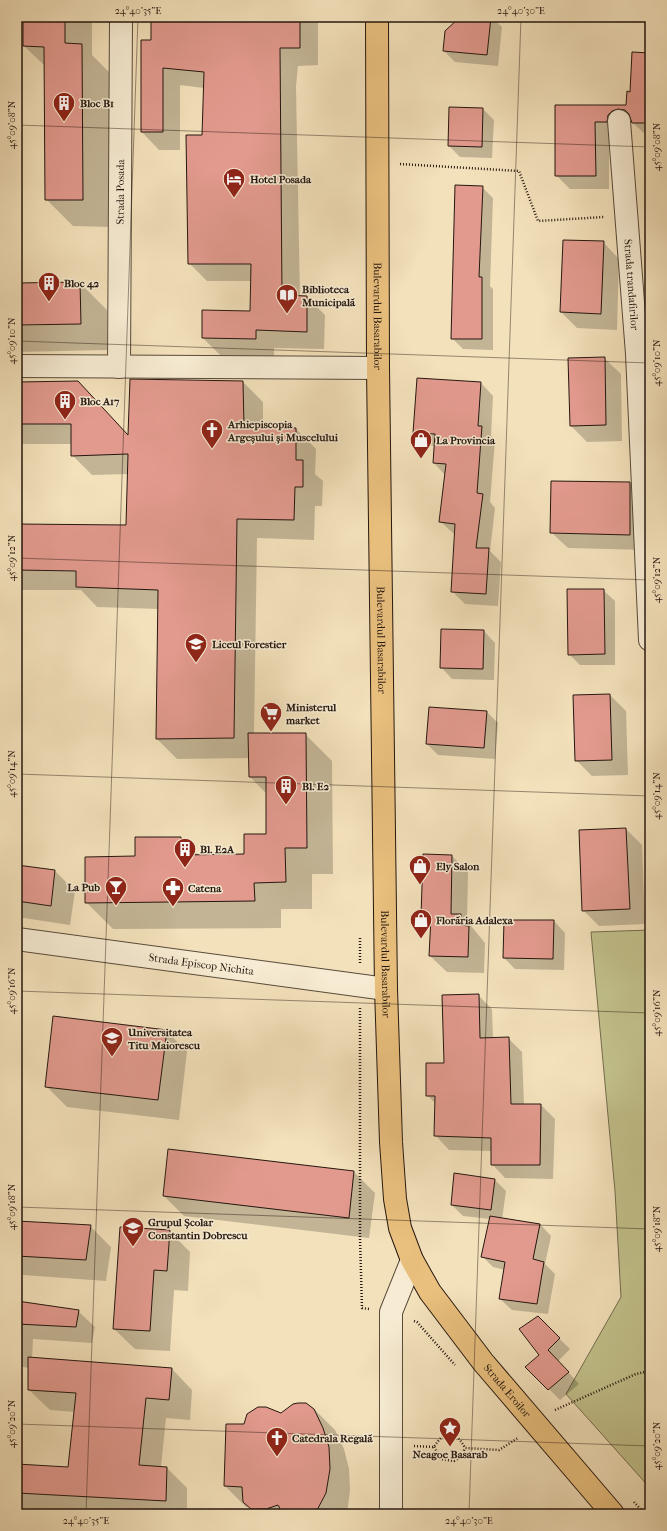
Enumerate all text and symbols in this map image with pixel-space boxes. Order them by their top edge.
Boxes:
text: 24°40'35"E [115,5,161,17]
text: 24°40'30"E [497,5,545,17]
building icon: Bloc B1 [51,90,77,123]
place label: Bloc B1 [80,97,114,110]
text: 45°09'08"N [6,100,18,149]
text: 45°09'08"N [651,122,663,171]
street label: Strada Posada [114,159,127,225]
hotel icon: Hotel Posada [221,166,247,199]
place label: Hotel Posada [250,173,312,186]
street label: Strada trandafirilor [621,239,641,331]
street label: Bulevardul Basarabilor [371,262,384,370]
building icon: Bloc 42 [36,270,62,303]
place label: Bloc 42 [64,277,99,290]
library icon: Biblioteca Municipală [274,282,300,315]
place label: Biblioteca Municipală [301,283,356,309]
text: 45°09'10"N [6,317,18,365]
text: 45°09'10"N [651,339,663,387]
building icon: Bloc A17 [52,388,78,421]
place label: Bloc A17 [80,395,120,408]
church icon: Arhiepiscopia Argeșului și Muscelului [199,417,225,450]
place label: Arhiepiscopia Argeșului și Muscelului [227,418,339,444]
shop icon: La Provincia [408,427,434,460]
place label: La Provincia [436,434,496,447]
text: 45°09'12"N [6,534,18,581]
text: 45°09'12"N [651,556,663,603]
street label: Bulevardul Basarabilor [374,586,388,694]
school or university icon: Liceul Forestier [183,631,209,664]
place label: Liceul Forestier [212,638,287,651]
supermarket icon: Ministerul market [258,700,284,733]
place label: Ministerul market [285,701,337,727]
text: 45°09'14"N [6,750,18,798]
text: 45°09'14"N [651,772,663,820]
building icon: Bl. E2 [273,773,299,806]
place label: Bl. E2 [302,780,329,793]
building icon: Bl. E2A [172,836,198,869]
place label: Bl. E2A [200,843,235,856]
shop icon: Ely Salon [407,853,433,886]
place label: Ely Salon [436,860,480,873]
bar icon: La Pub [103,874,129,907]
pharmacy icon: Catena [160,875,186,908]
place label: La Pub [67,881,100,894]
place label: Catena [188,882,222,895]
shop icon: Florăria Adalexa [408,907,434,940]
street label: Bulevardul Basarabilor [378,910,393,1018]
place label: Florăria Adalexa [435,914,514,927]
street label: Strada Episcop Nichita [148,951,256,978]
text: 45°09'16"N [6,967,18,1014]
text: 45°09'16"N [651,989,663,1036]
school or university icon: Universitatea Titu Maiorescu [99,1025,125,1058]
place label: Universitatea Titu Maiorescu [127,1026,201,1052]
text: 45°09'18"N [6,1183,18,1230]
text: 45°09'18"N [651,1205,663,1252]
school or university icon: Grupul Școlar Constantin Dobrescu [120,1215,146,1248]
place label: Grupul Școlar Constantin Dobrescu [148,1216,248,1242]
street label: Strada Eroilor [481,1362,534,1420]
text: 45°09'20"N [6,1399,18,1448]
place icon: Neagoe Basarab [437,1415,463,1448]
text: 45°09'20"N [651,1421,663,1470]
church icon: Catedrala Regală [264,1425,290,1458]
place label: Catedrala Regală [292,1432,373,1445]
place label: Neagoe Basarab [413,1448,488,1461]
text: 24°40'35"E [63,1515,109,1527]
text: 24°40'30"E [445,1515,493,1527]

